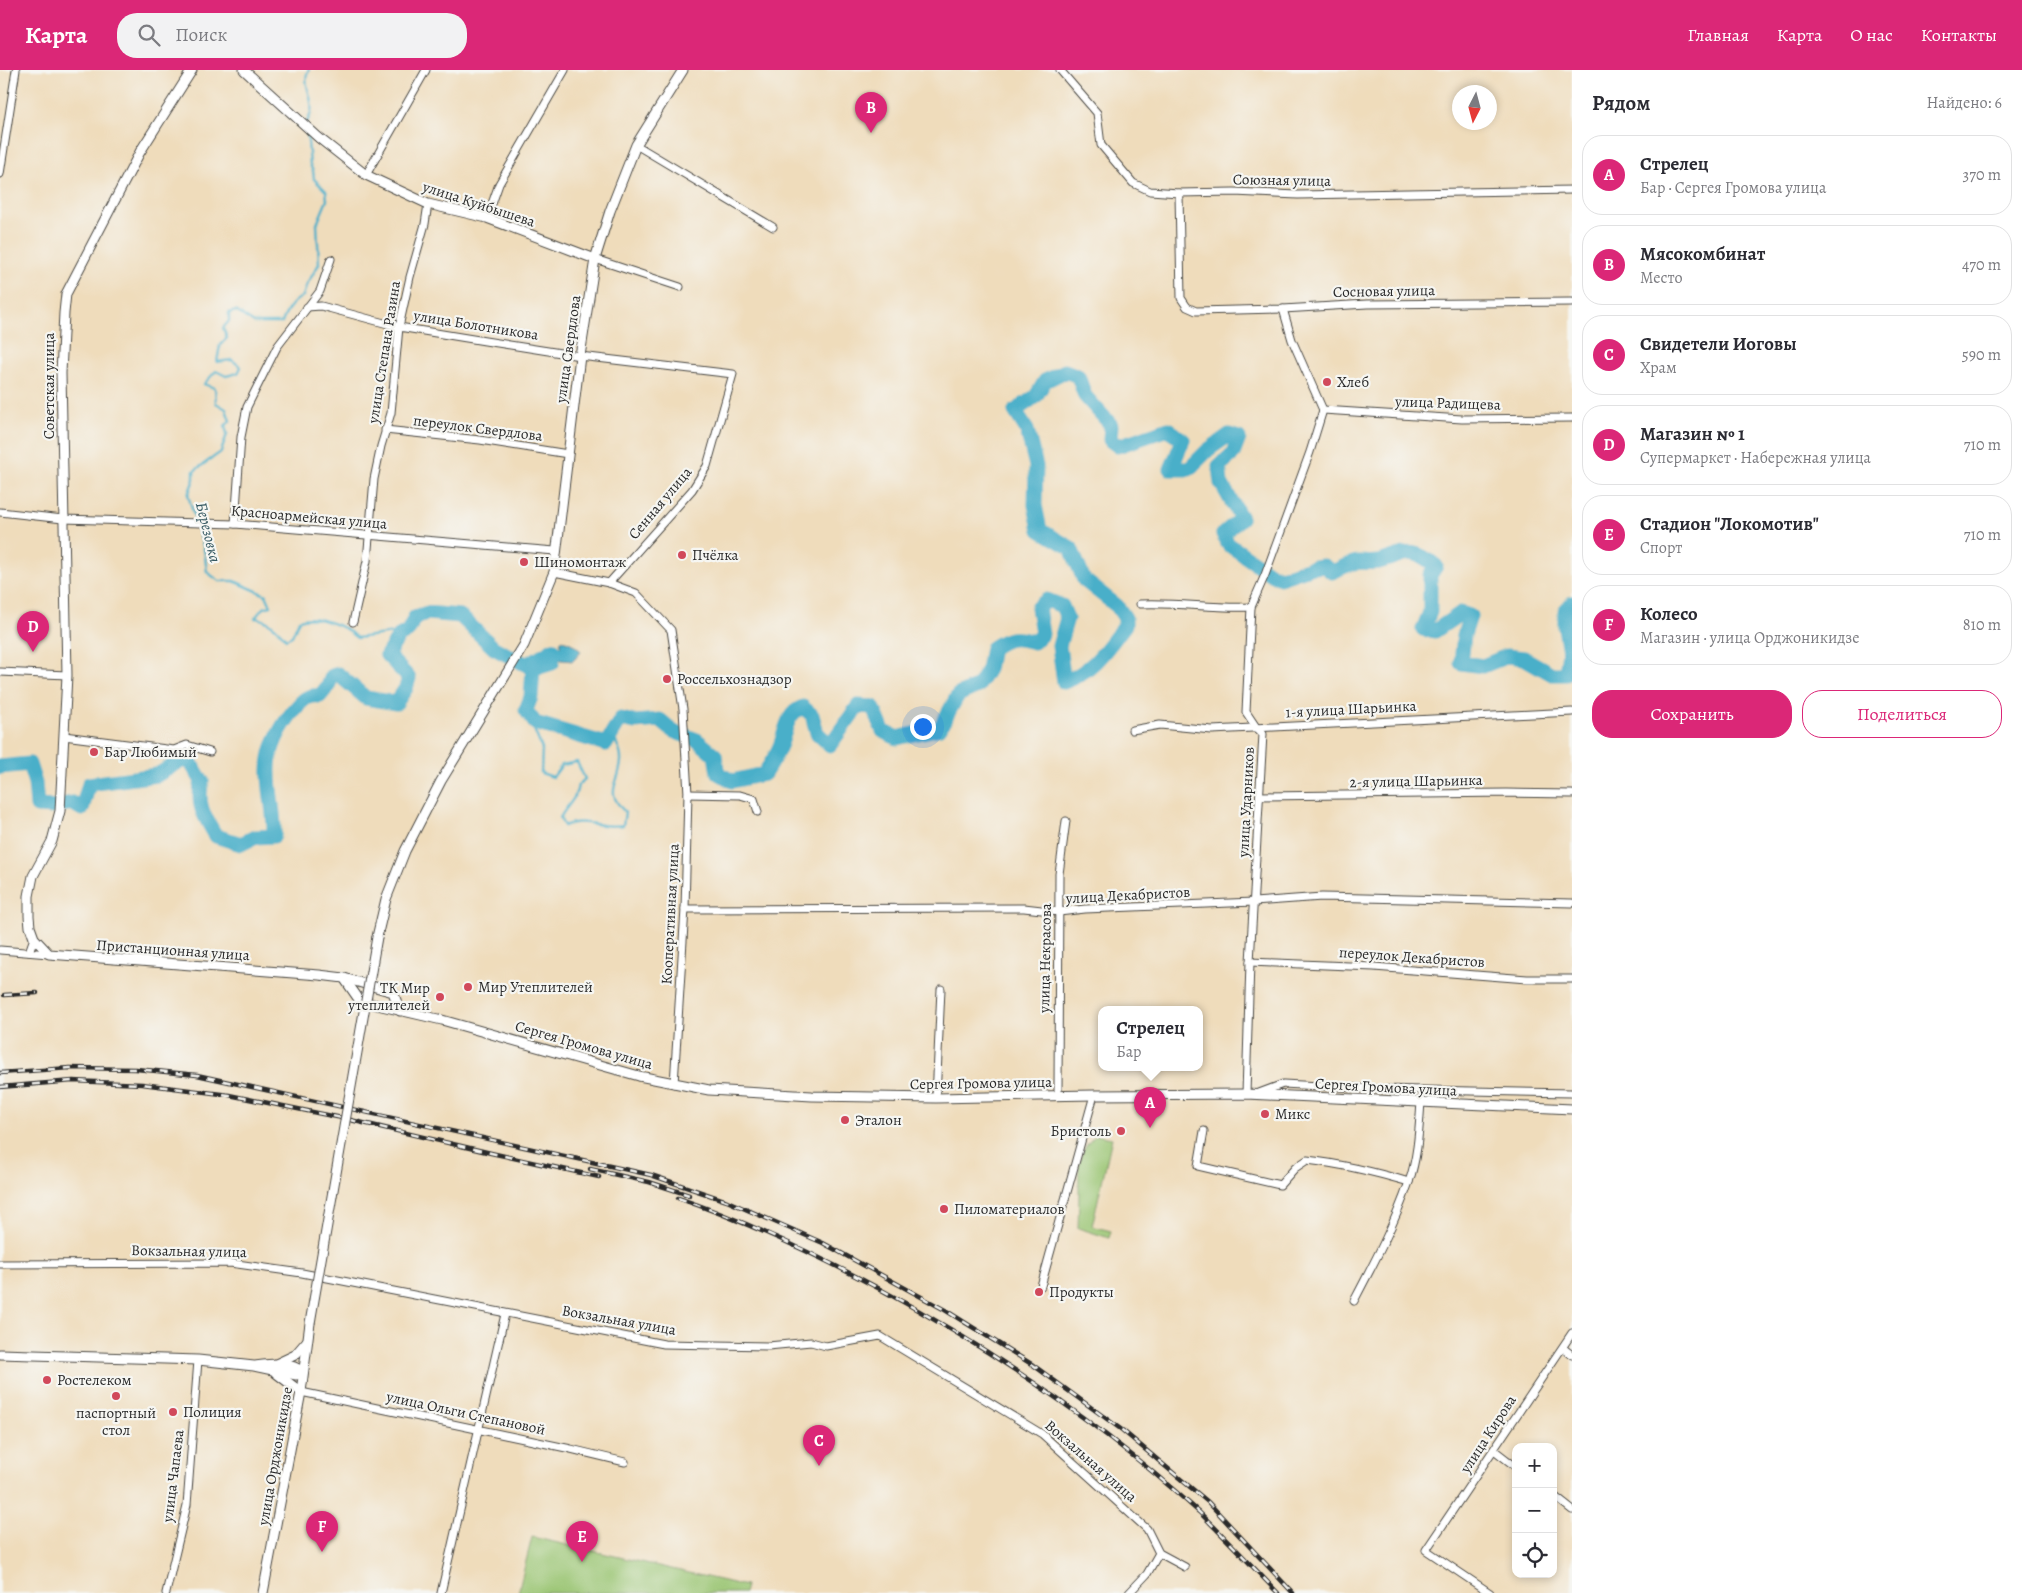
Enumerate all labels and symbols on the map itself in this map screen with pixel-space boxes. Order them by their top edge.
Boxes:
north arrow [1452,85,1497,130]
pin: B [855,92,887,133]
street label: Союзная улица [1233,169,1331,191]
street label: улица Куйбышева [419,176,538,232]
street label: улица Степана Разина [363,279,405,426]
street label: Сосновая улица [1333,280,1435,302]
street label: улица Свердлова [550,294,585,405]
street label: улица Болотникова [411,305,540,345]
street label: Советская улица [39,333,59,439]
place label: Хлеб [1337,372,1369,392]
marker: Хлеб [1321,376,1333,388]
street label: улица Радищева [1394,391,1501,415]
street label: переулок Свердлова [412,410,544,446]
street label: Сенная улица [624,462,696,543]
water label: Березовка [190,500,226,565]
street label: Красноармейская улица [230,500,388,534]
place label: Пчёлка [692,545,739,565]
marker: Пчёлка [676,549,688,561]
place label: Шиномонтаж [534,552,626,572]
marker: Шиномонтаж [518,556,530,568]
pin: D [17,611,49,652]
place label: Россельхознадзор [677,669,792,689]
marker: Россельхознадзор [661,673,673,685]
street label: 1-я улица Шарьинка [1285,696,1417,722]
your location [910,714,936,740]
place label: Бар Любимый [104,742,197,762]
marker: Бар Любимый [88,746,100,758]
street label: улица Ударников [1233,746,1259,859]
street label: 2-я улица Шарьинка [1349,770,1483,792]
street label: Кооперативная улица [656,843,684,985]
street label: улица Декабристов [1064,882,1191,908]
street label: улица Некрасова [1034,903,1056,1014]
street label: Пристанционная улица [96,935,250,965]
street label: переулок Декабристов [1339,942,1485,972]
place label: Мир Утеплителей [478,977,593,997]
place label: ТК Мир утеплителей [347,978,430,1015]
marker: Мир Утеплителей [462,981,474,993]
marker: ТК Мир утеплителей [434,991,446,1003]
street label: Сергея Громова улица [513,1016,655,1074]
street label: Сергея Громова улица [910,1072,1052,1094]
street label: Сергея Громова улица [1315,1073,1458,1101]
pin: A [1134,1087,1166,1128]
place label: Микс [1275,1104,1310,1124]
marker: Микс [1259,1108,1271,1120]
place label: Эталон [855,1110,902,1130]
marker: Эталон [839,1114,851,1126]
place label: Бристоль [1051,1121,1111,1141]
marker: Бристоль [1115,1125,1127,1137]
place label: Пиломатериалов [954,1199,1065,1219]
marker: Пиломатериалов [938,1203,950,1215]
street label: Вокзальная улица [131,1240,247,1262]
place label: Продукты [1049,1282,1114,1302]
marker: Продукты [1033,1286,1045,1298]
street label: Вокзальная улица [560,1300,678,1340]
place label: Ростелеком [57,1370,132,1390]
marker: Ростелеком [41,1374,53,1386]
street label: улица Орджоникидзе [253,1385,297,1528]
street label: улица Ольги Степановой [384,1386,547,1440]
marker: паспортный стол [110,1390,122,1402]
street label: улица Кирова [1455,1391,1521,1478]
place label: Полиция [183,1402,242,1422]
place label: паспортный стол [76,1403,156,1440]
marker: Полиция [167,1406,179,1418]
street label: Вокзальная улица [1041,1415,1141,1507]
pin: C [803,1425,835,1466]
street label: улица Чапаева [157,1428,189,1524]
pin: F [306,1511,338,1552]
pin: E [566,1521,598,1562]

